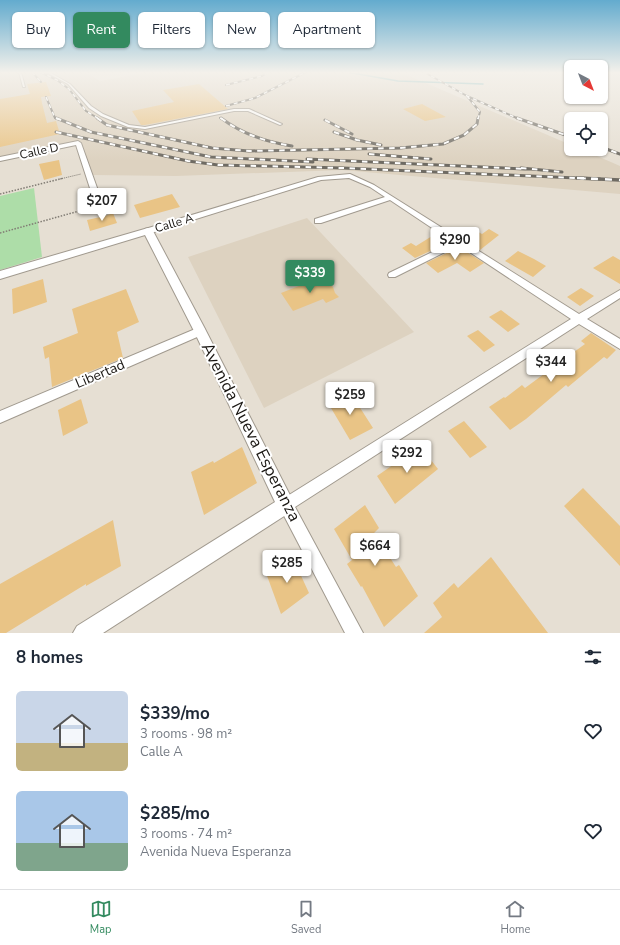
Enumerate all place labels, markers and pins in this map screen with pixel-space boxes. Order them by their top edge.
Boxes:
pin: $207 [78,188,126,222]
pin: $290 [431,227,479,261]
pin: $339 [286,260,334,294]
pin: $344 [527,349,575,383]
pin: $259 [326,382,374,416]
pin: $292 [383,440,431,474]
pin: $664 [351,533,399,567]
pin: $285 [263,550,311,584]

